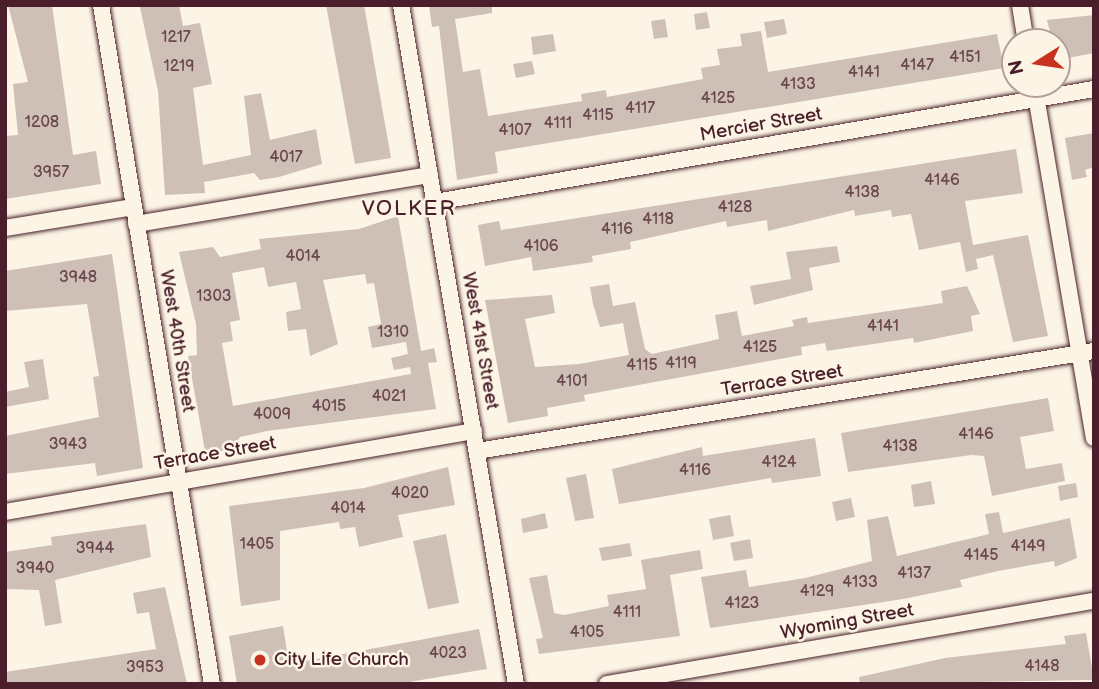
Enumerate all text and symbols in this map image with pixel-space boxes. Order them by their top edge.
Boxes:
house number: 1217 [161,28,191,48]
north arrow [1001,28,1071,98]
house number: 4151 [949,48,981,68]
house number: 4147 [900,56,934,76]
house number: 1219 [164,57,194,77]
text: N [1004,58,1030,76]
house number: 4141 [848,63,880,83]
house number: 4133 [780,75,816,95]
house number: 4125 [701,89,735,109]
house number: 4117 [625,99,655,119]
street label: Mercier Street [698,103,824,147]
house number: 4115 [582,106,614,126]
house number: 1208 [25,113,59,133]
house number: 4111 [544,114,572,134]
house number: 4107 [498,121,532,141]
house number: 4017 [269,148,303,168]
house number: 3957 [33,163,69,183]
house number: 4146 [924,171,960,191]
house number: 4138 [844,183,880,203]
district label: VOLKER [362,196,456,222]
house number: 4128 [718,198,752,218]
house number: 4118 [642,210,674,230]
house number: 4116 [601,220,633,240]
house number: 4106 [523,237,559,257]
house number: 4014 [285,247,321,267]
house number: 3948 [59,268,97,288]
street label: West 40th Street [154,268,200,414]
street label: West 41st Street [457,270,503,412]
house number: 1303 [196,287,232,307]
house number: 4141 [867,317,899,337]
house number: 1310 [377,323,409,343]
house number: 4125 [743,338,777,358]
house number: 4119 [665,354,697,374]
house number: 4115 [626,356,658,376]
street label: Terrace Street [719,360,845,402]
house number: 4101 [556,372,588,392]
house number: 4021 [372,387,406,407]
house number: 4015 [312,397,346,417]
house number: 4009 [253,405,291,425]
house number: 4146 [958,425,994,445]
street label: Terrace Street [152,432,278,476]
house number: 3943 [49,435,87,455]
house number: 4138 [882,437,918,457]
house number: 4124 [762,453,796,473]
house number: 4116 [679,461,711,481]
house number: 4020 [391,484,429,504]
house number: 4014 [330,499,366,519]
house number: 1405 [240,535,274,555]
house number: 4149 [1011,537,1045,557]
house number: 3944 [76,539,114,559]
house number: 4145 [964,546,998,566]
house number: 3940 [16,559,54,579]
house number: 4137 [897,564,931,584]
house number: 4133 [842,573,878,593]
house number: 4129 [800,582,834,602]
house number: 4123 [725,594,759,614]
street label: Wyoming Street [778,599,916,645]
house number: 4111 [613,603,641,623]
house number: 4105 [570,623,604,643]
house number: 4023 [429,644,467,664]
place label: City Life Church [274,649,410,671]
marker: City Life Church [252,652,268,668]
house number: 4148 [1024,657,1060,677]
house number: 3953 [126,658,164,678]

